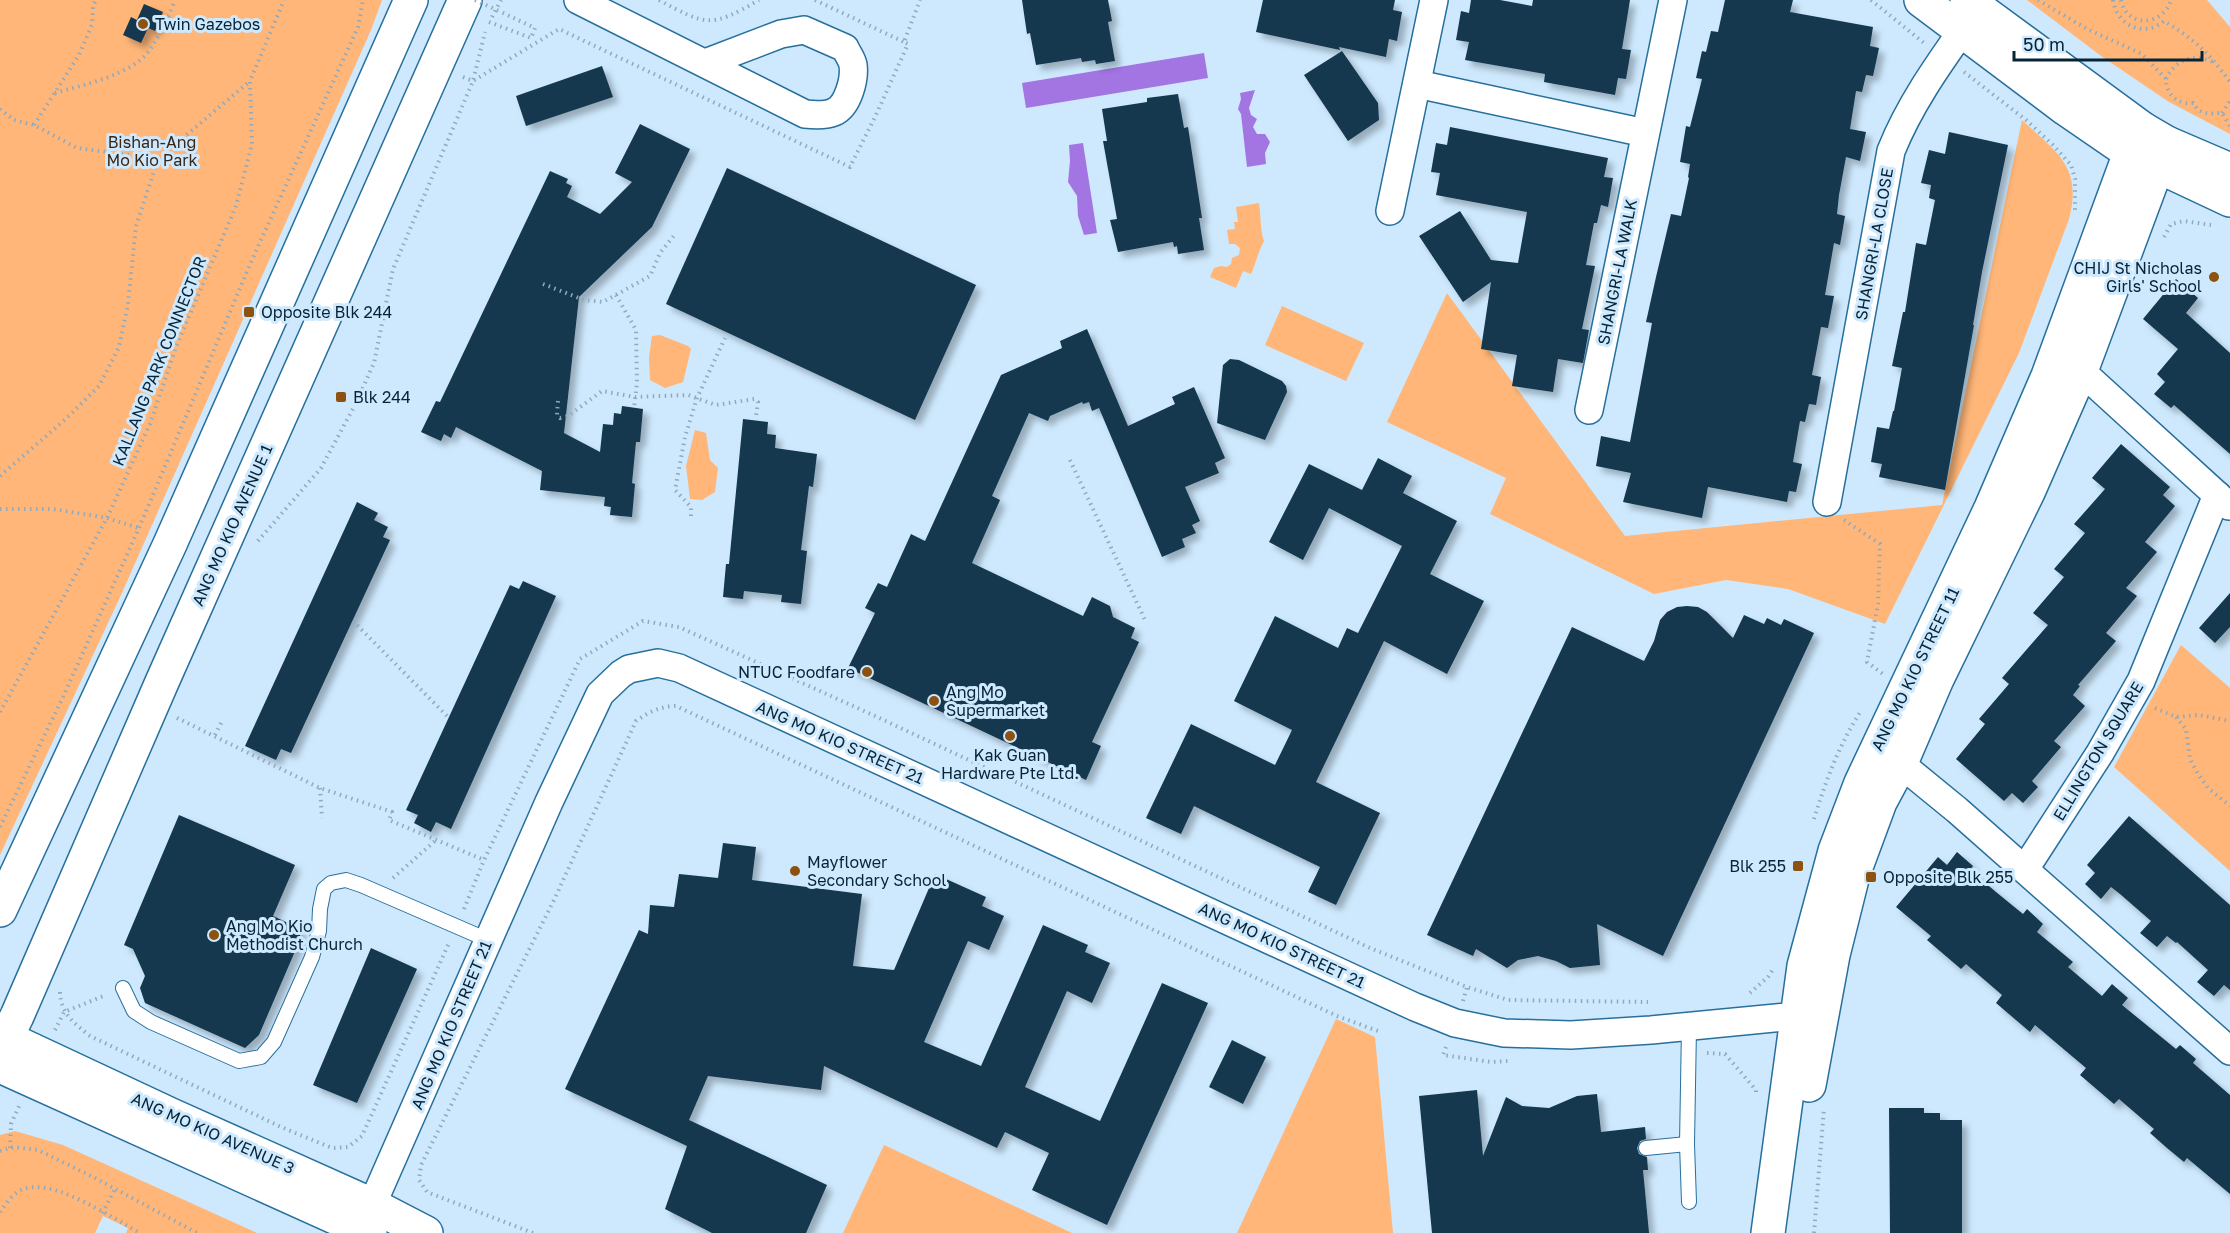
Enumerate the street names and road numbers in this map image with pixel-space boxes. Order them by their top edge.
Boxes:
street label: SHANGRI-LA CLOSE [1851,166,1897,322]
street label: SHANGRI-LA WALK [1593,197,1641,347]
street label: KALLANG PARK CONNECTOR [108,253,210,469]
street label: ANG MO KIO AVENUE 1 [187,441,277,609]
street label: ANG MO KIO STREET 11 [1867,584,1963,754]
street label: ELLINGTON SQUARE [2049,678,2147,824]
street label: ANG MO KIO STREET 21 [753,696,927,788]
street label: ANG MO KIO STREET 21 [1196,898,1369,992]
street label: ANG MO KIO STREET 21 [406,937,496,1112]
street label: ANG MO KIO AVENUE 3 [128,1088,298,1178]

